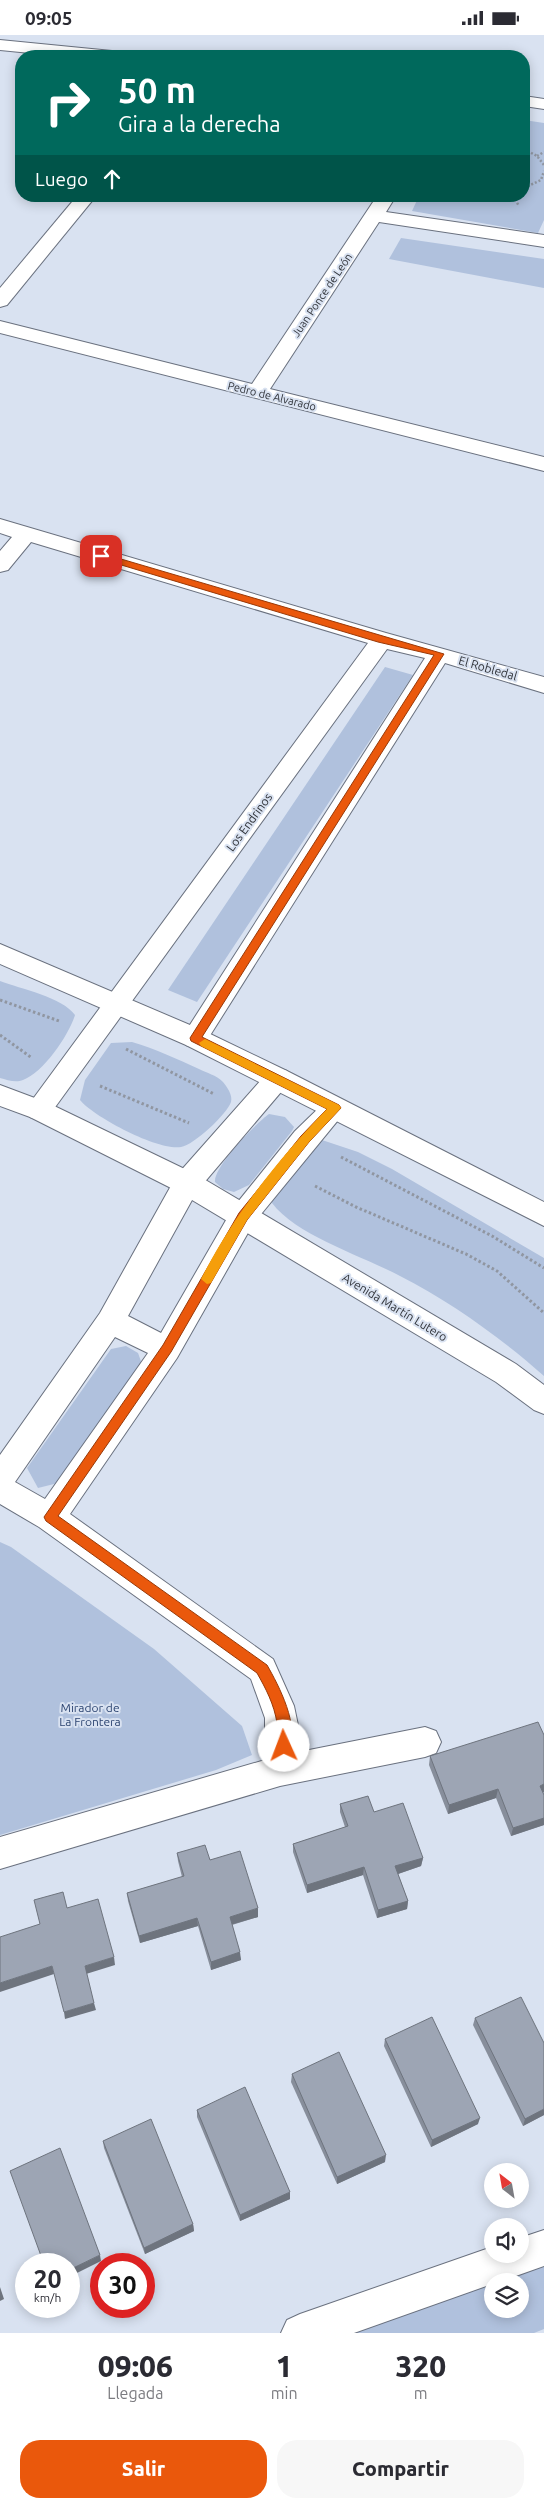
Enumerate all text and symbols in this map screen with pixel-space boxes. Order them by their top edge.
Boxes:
text: 09:05 [25,7,73,29]
icon: right [35,70,100,135]
text: 50 m [118,70,196,110]
text: Gira a la derecha [118,111,281,136]
icon: ahead [98,165,126,193]
text: Luego [35,168,88,190]
street label: Juan Ponce de León [290,251,354,339]
street label: Pedro de Alvarado [227,379,317,413]
pin [80,535,122,577]
icon: arrive [87,542,115,570]
street label: El Robledal [457,653,519,683]
street label: Los Endrinos [224,791,274,853]
street label: Avenida Martín Lutero [340,1271,450,1343]
park label: Mirador de La Frontera [59,1701,121,1728]
position arrow [257,1719,309,1771]
north arrow [484,2163,529,2207]
map controls [484,2163,529,2318]
button: sound [484,2218,529,2263]
speed limit sign: 30 [90,2253,155,2318]
text: 20 [33,2265,62,2293]
button: layers [484,2273,529,2318]
text: km/h [34,2291,61,2304]
text: 09:06 [98,2349,173,2383]
text: 1 [276,2349,293,2383]
text: 320 [395,2349,446,2383]
text: Llegada [107,2384,163,2402]
text: min [271,2384,298,2402]
text: m [414,2384,428,2402]
button: Salir [20,2440,267,2498]
button: Compartir [277,2440,524,2498]

